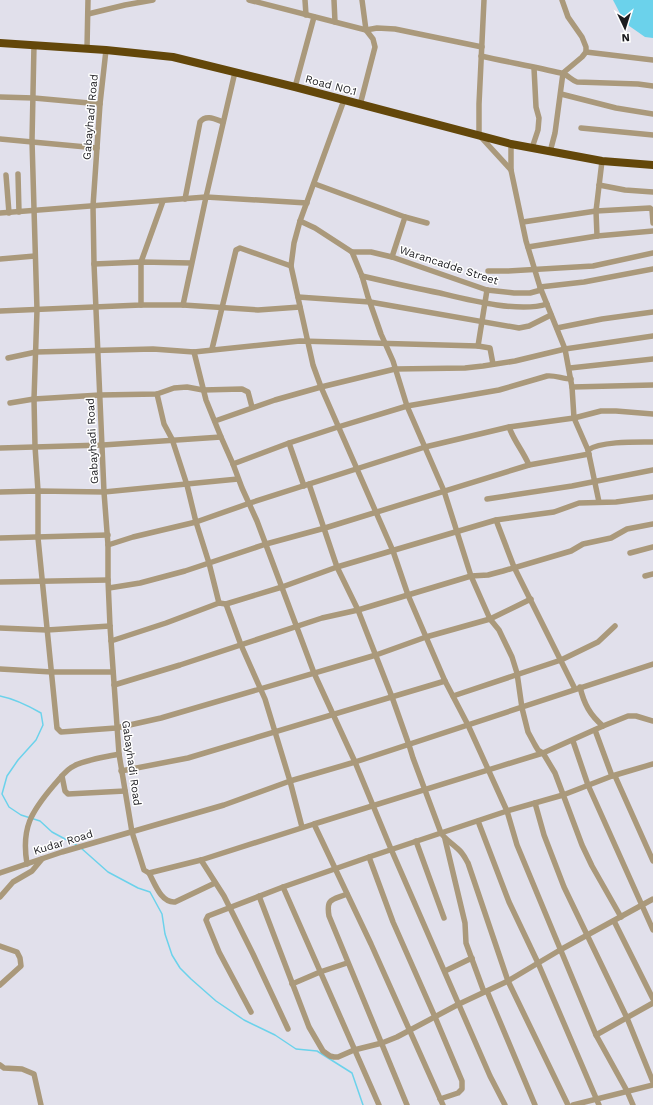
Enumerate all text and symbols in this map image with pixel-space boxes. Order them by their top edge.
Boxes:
north arrow [605,8,645,48]
text: N [621,31,630,44]
street label: Road NO.1 [304,72,358,99]
street label: Gabayhadi Road [80,74,101,161]
street label: Warancadde Street [398,243,500,288]
street label: Gabayhadi Road [84,398,101,484]
street label: Gabayhadi Road [119,720,144,807]
street label: Kudar Road [32,827,95,858]

